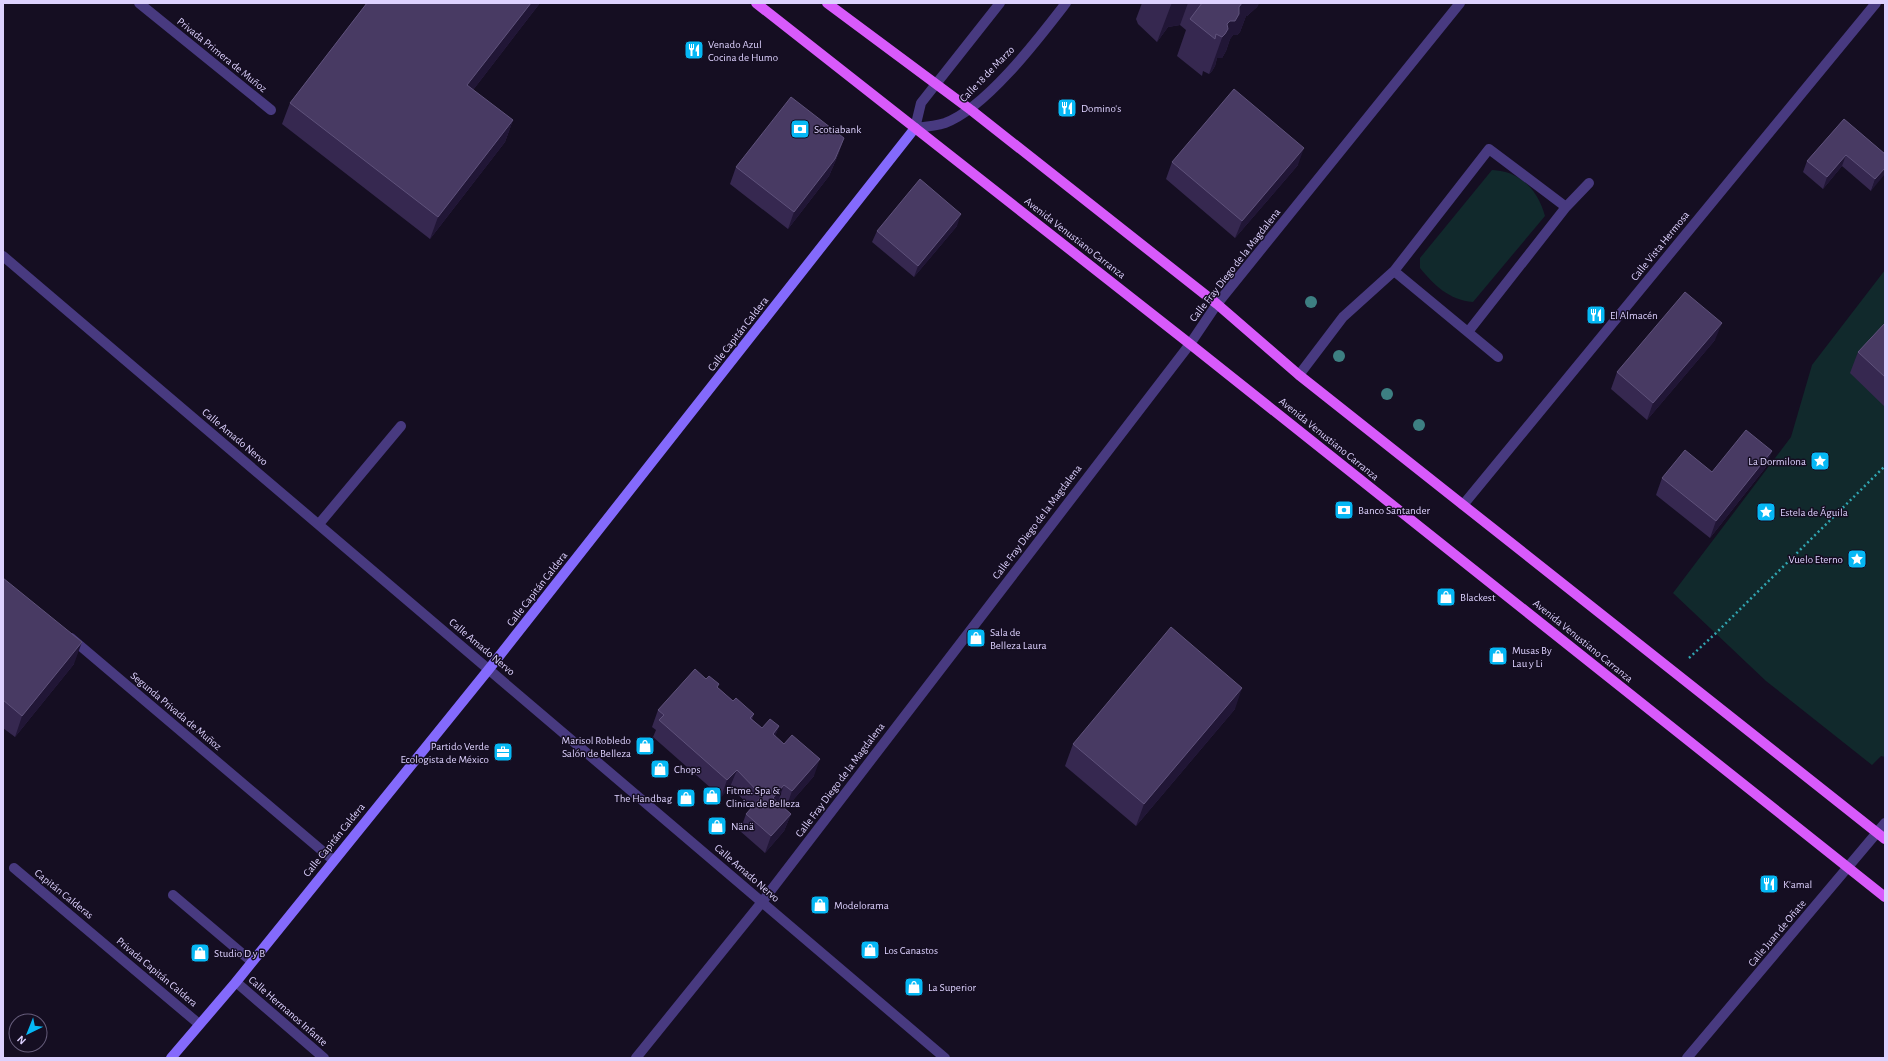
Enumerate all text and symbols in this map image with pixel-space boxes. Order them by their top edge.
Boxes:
street label: Privada Primera de Muñoz [175,16,269,95]
restaurant icon: Venado Azul Cocina de Humo [683,39,705,61]
place label: Venado Azul Cocina de Humo [708,39,778,63]
street label: Calle 18 de Marzo [958,44,1016,104]
restaurant icon: Domino's [1056,97,1078,119]
place label: Domino's [1081,103,1121,114]
bank icon: Scotiabank [789,118,811,140]
place label: Scotiabank [814,124,861,135]
street label: Avenida Venustiano Carranza [1022,195,1128,281]
street label: Calle Fray Diego de la Magdalena [1188,206,1282,324]
street label: Calle Vista Hermosa [1629,209,1691,283]
street label: Calle Capitán Caldera [706,295,770,373]
restaurant icon: El Almacén [1585,304,1607,326]
place label: El Almacén [1610,310,1658,321]
street label: Avenida Venustiano Carranza [1277,395,1381,483]
street label: Calle Amado Nervo [200,406,270,468]
place icon: La Dormilona [1809,450,1831,472]
place label: La Dormilona [1748,456,1806,467]
street label: Calle Fray Diego de la Magdalena [990,463,1084,581]
bank icon: Banco Santander [1333,499,1355,521]
place icon: Estela de Águila [1755,501,1777,523]
place label: Banco Santander [1358,505,1431,516]
place label: Estela de Águila [1780,506,1848,518]
place icon: Vuelo Eterno [1846,548,1868,570]
street label: Calle Capitán Caldera [505,550,569,628]
place label: Vuelo Eterno [1789,554,1843,565]
shop icon: Blackest [1435,586,1457,608]
place label: Blackest [1460,592,1496,603]
street label: Avenida Venustiano Carranza [1531,597,1635,685]
street label: Calle Amado Nervo [447,616,517,678]
shop icon: Sala de Belleza Laura [965,627,987,649]
place label: Sala de Belleza Laura [990,627,1047,651]
shop icon: Musas By Lau y Li [1487,645,1509,667]
place label: Musas By Lau y Li [1512,645,1552,669]
street label: Segunda Privada de Muñoz [128,670,224,752]
street label: Calle Fray Diego de la Magdalena [793,721,887,839]
place label: Marisol Robledo Salón de Belleza [562,735,631,759]
shop icon: Marisol Robledo Salón de Belleza [634,735,656,757]
place label: Partido Verde Ecologista de México [401,741,489,765]
office icon: Partido Verde Ecologista de México [492,741,514,763]
shop icon: Chops [649,758,671,780]
place label: Chops [674,764,701,775]
shop icon: Fitme. Spa & Clinica de Belleza [701,785,723,807]
place label: Fitme. Spa & Clinica de Belleza [726,785,800,809]
shop icon: The Handbag [675,787,697,809]
place label: The Handbag [614,793,673,804]
street label: Calle Capitán Caldera [301,801,367,879]
shop icon: Nänä [706,815,728,837]
place label: Nänä [731,821,754,832]
street label: Calle Amado Nervo [712,842,782,904]
street label: Capitán Calderas [33,867,95,921]
restaurant icon: K'amal [1758,873,1780,895]
place label: K'amal [1783,879,1812,890]
shop icon: Modelorama [809,894,831,916]
street label: Calle Juan de Oñate [1746,898,1808,968]
place label: Modelorama [834,900,889,911]
street label: Privada Capitán Caldera [114,935,200,1009]
shop icon: Los Canastos [859,939,881,961]
shop icon: Studio D y B [189,942,211,964]
place label: Los Canastos [884,945,938,956]
place label: Studio D y B [214,948,265,959]
street label: Calle Hermanos Infante [246,974,330,1048]
shop icon: La Superior [903,976,925,998]
place label: La Superior [928,982,976,993]
north arrow [8,1013,48,1053]
text: N [15,1033,28,1047]

